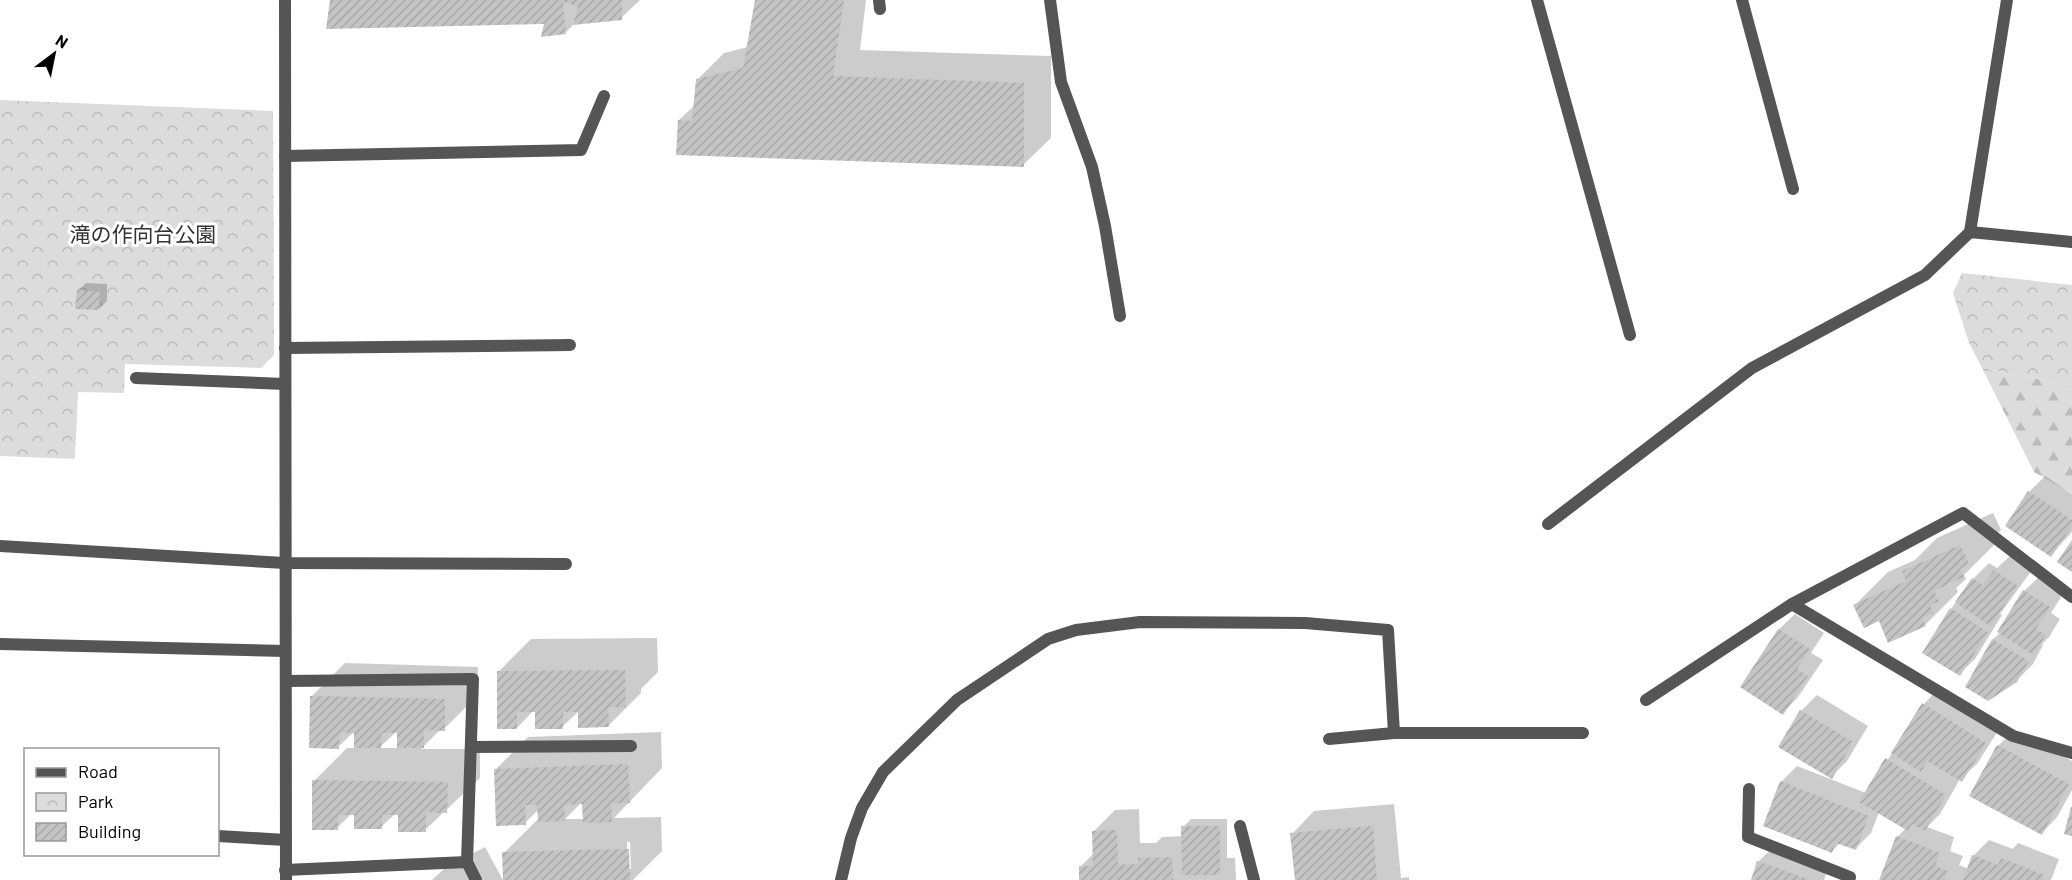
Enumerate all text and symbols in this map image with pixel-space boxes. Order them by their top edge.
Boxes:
north arrow [24,24,84,84]
text: N [53,30,72,52]
park label: 滝の作向台公園 [70,221,217,246]
legend [24,748,219,856]
text: Road [78,760,118,782]
text: Park [78,790,113,812]
text: Building [78,820,141,842]

